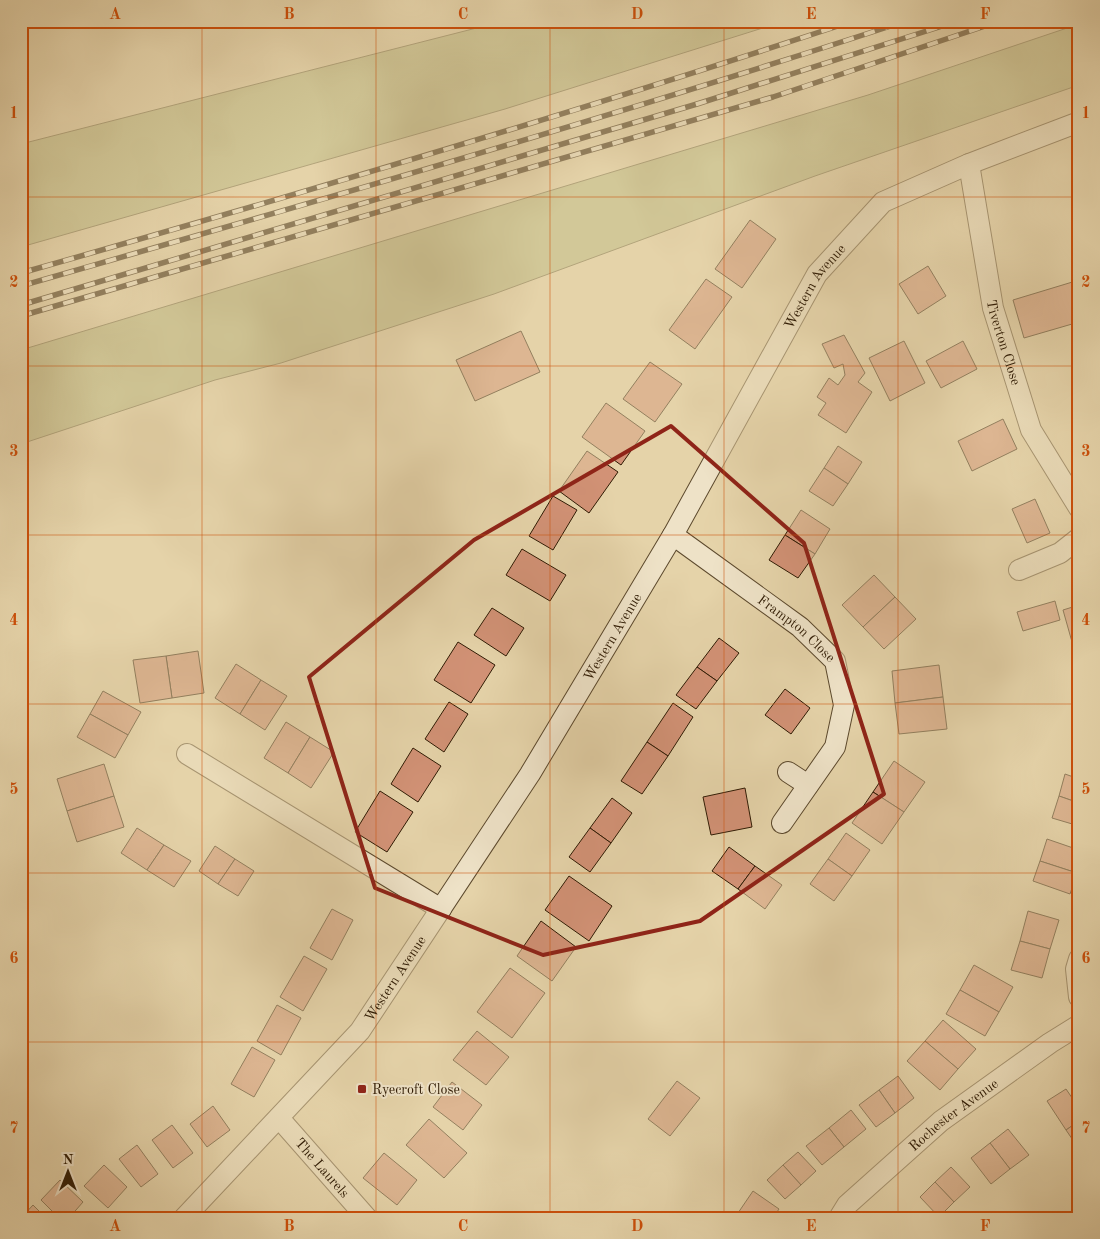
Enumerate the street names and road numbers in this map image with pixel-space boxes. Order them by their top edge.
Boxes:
street label: Western Avenue [782,242,849,331]
street label: Tiverton Close [984,299,1023,387]
street label: Western Avenue [582,591,645,683]
street label: Frampton Close [755,593,837,665]
street label: Western Avenue [362,934,429,1024]
street label: Rochester Avenue [907,1077,1001,1154]
street label: The Laurels [292,1136,352,1201]

